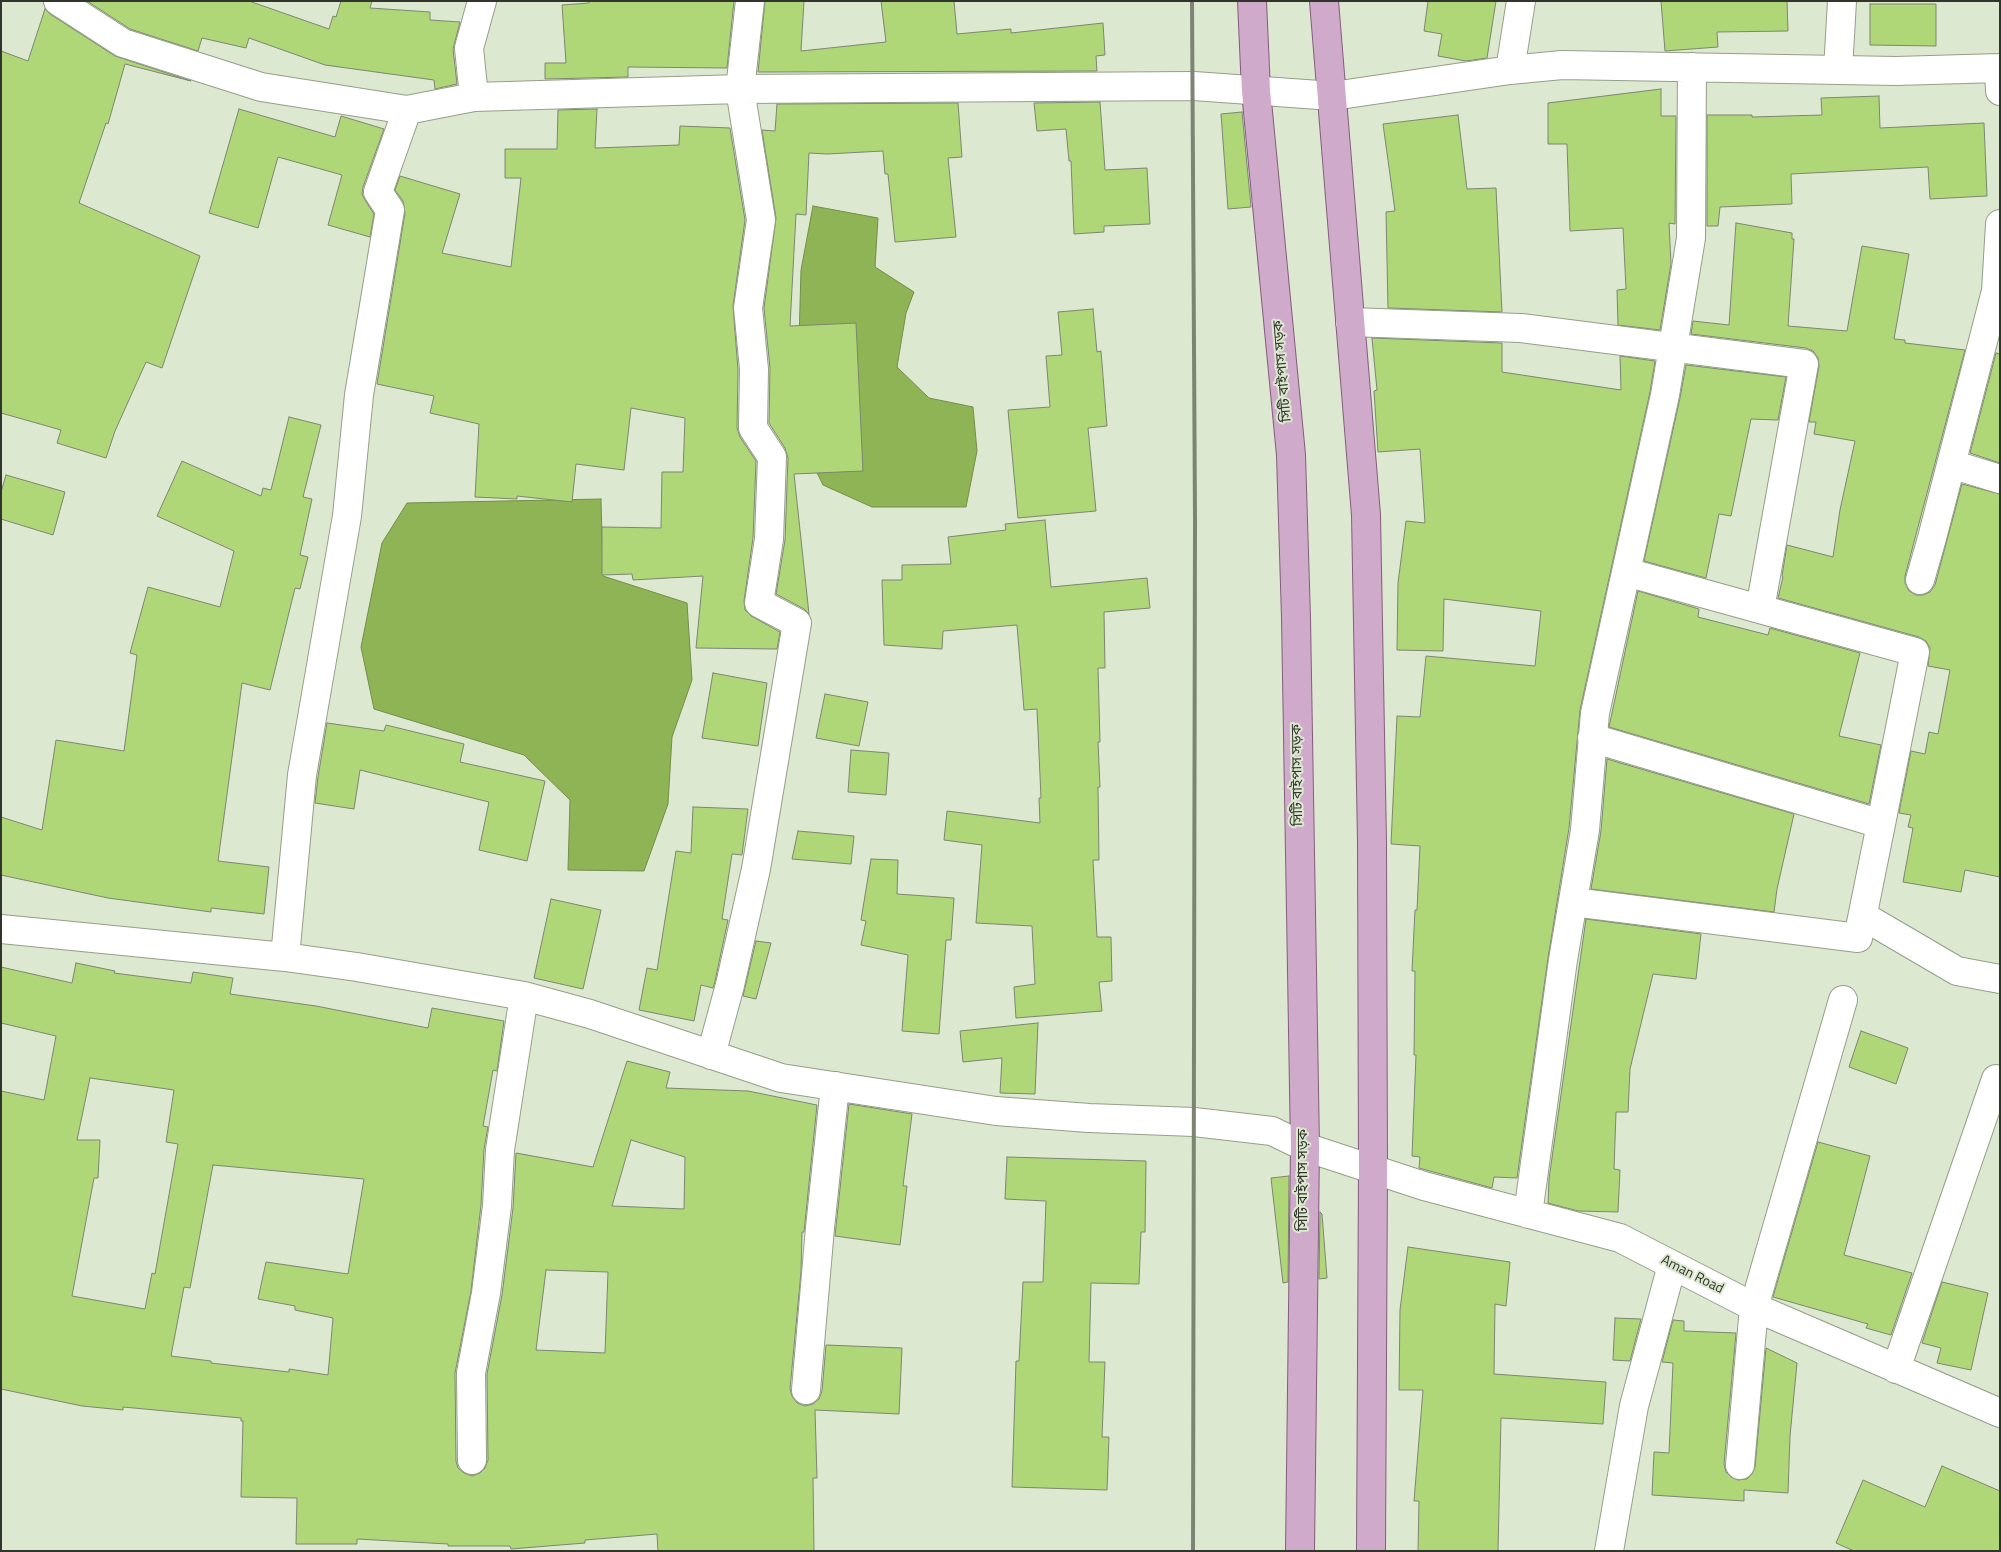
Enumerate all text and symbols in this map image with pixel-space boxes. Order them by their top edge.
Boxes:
street label: সিটি বাইপাস সড়ক [1270,319,1296,423]
street label: সিটি বাইপাস সড়ক [1289,724,1307,826]
street label: সিটি বাইপাস সড়ক [1296,1129,1312,1231]
street label: Aman Road [1658,1252,1726,1298]

